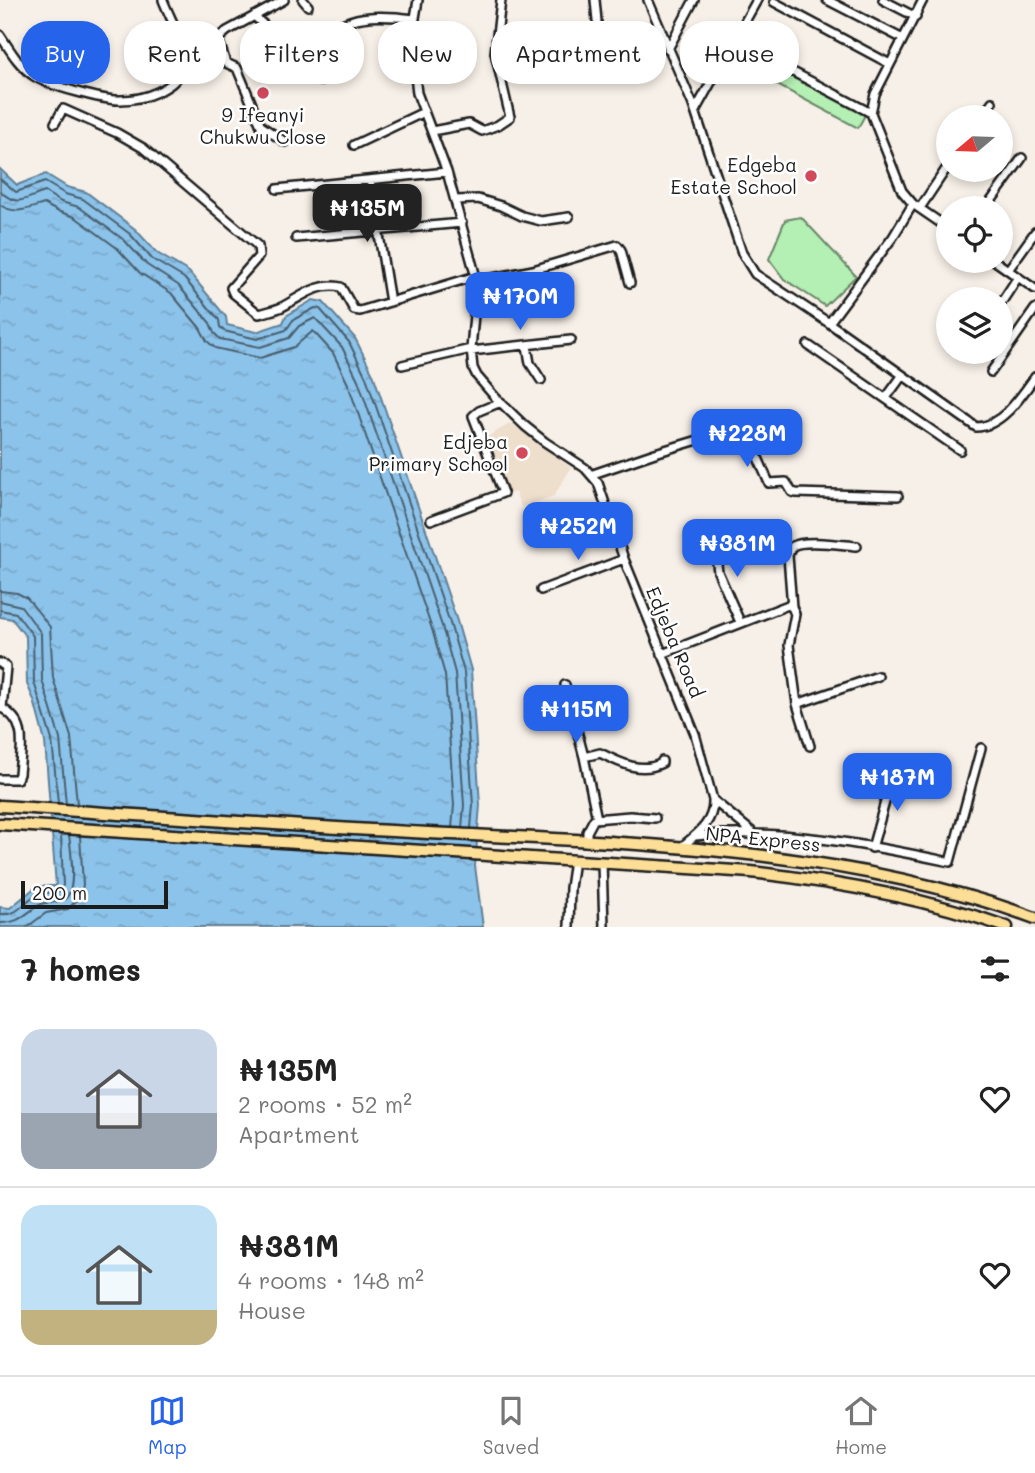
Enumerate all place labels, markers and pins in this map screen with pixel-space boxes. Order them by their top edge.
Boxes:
marker: 9 Ifeanyi Chukwu Close [255,85,271,101]
place label: 9 Ifeanyi Chukwu Close [200,102,326,149]
place label: Edgeba Estate School [671,152,797,199]
marker: Edgeba Estate School [803,168,819,184]
pin: ₦135M [318,184,416,244]
pin: ₦170M [471,272,569,332]
pin: ₦228M [698,410,796,469]
place label: Edjeba Primary School [369,429,508,476]
marker: Edjeba Primary School [514,445,530,461]
pin: ₦252M [529,503,627,562]
pin: ₦381M [688,520,786,579]
pin: ₦115M [527,686,625,745]
pin: ₦187M [848,754,946,813]

